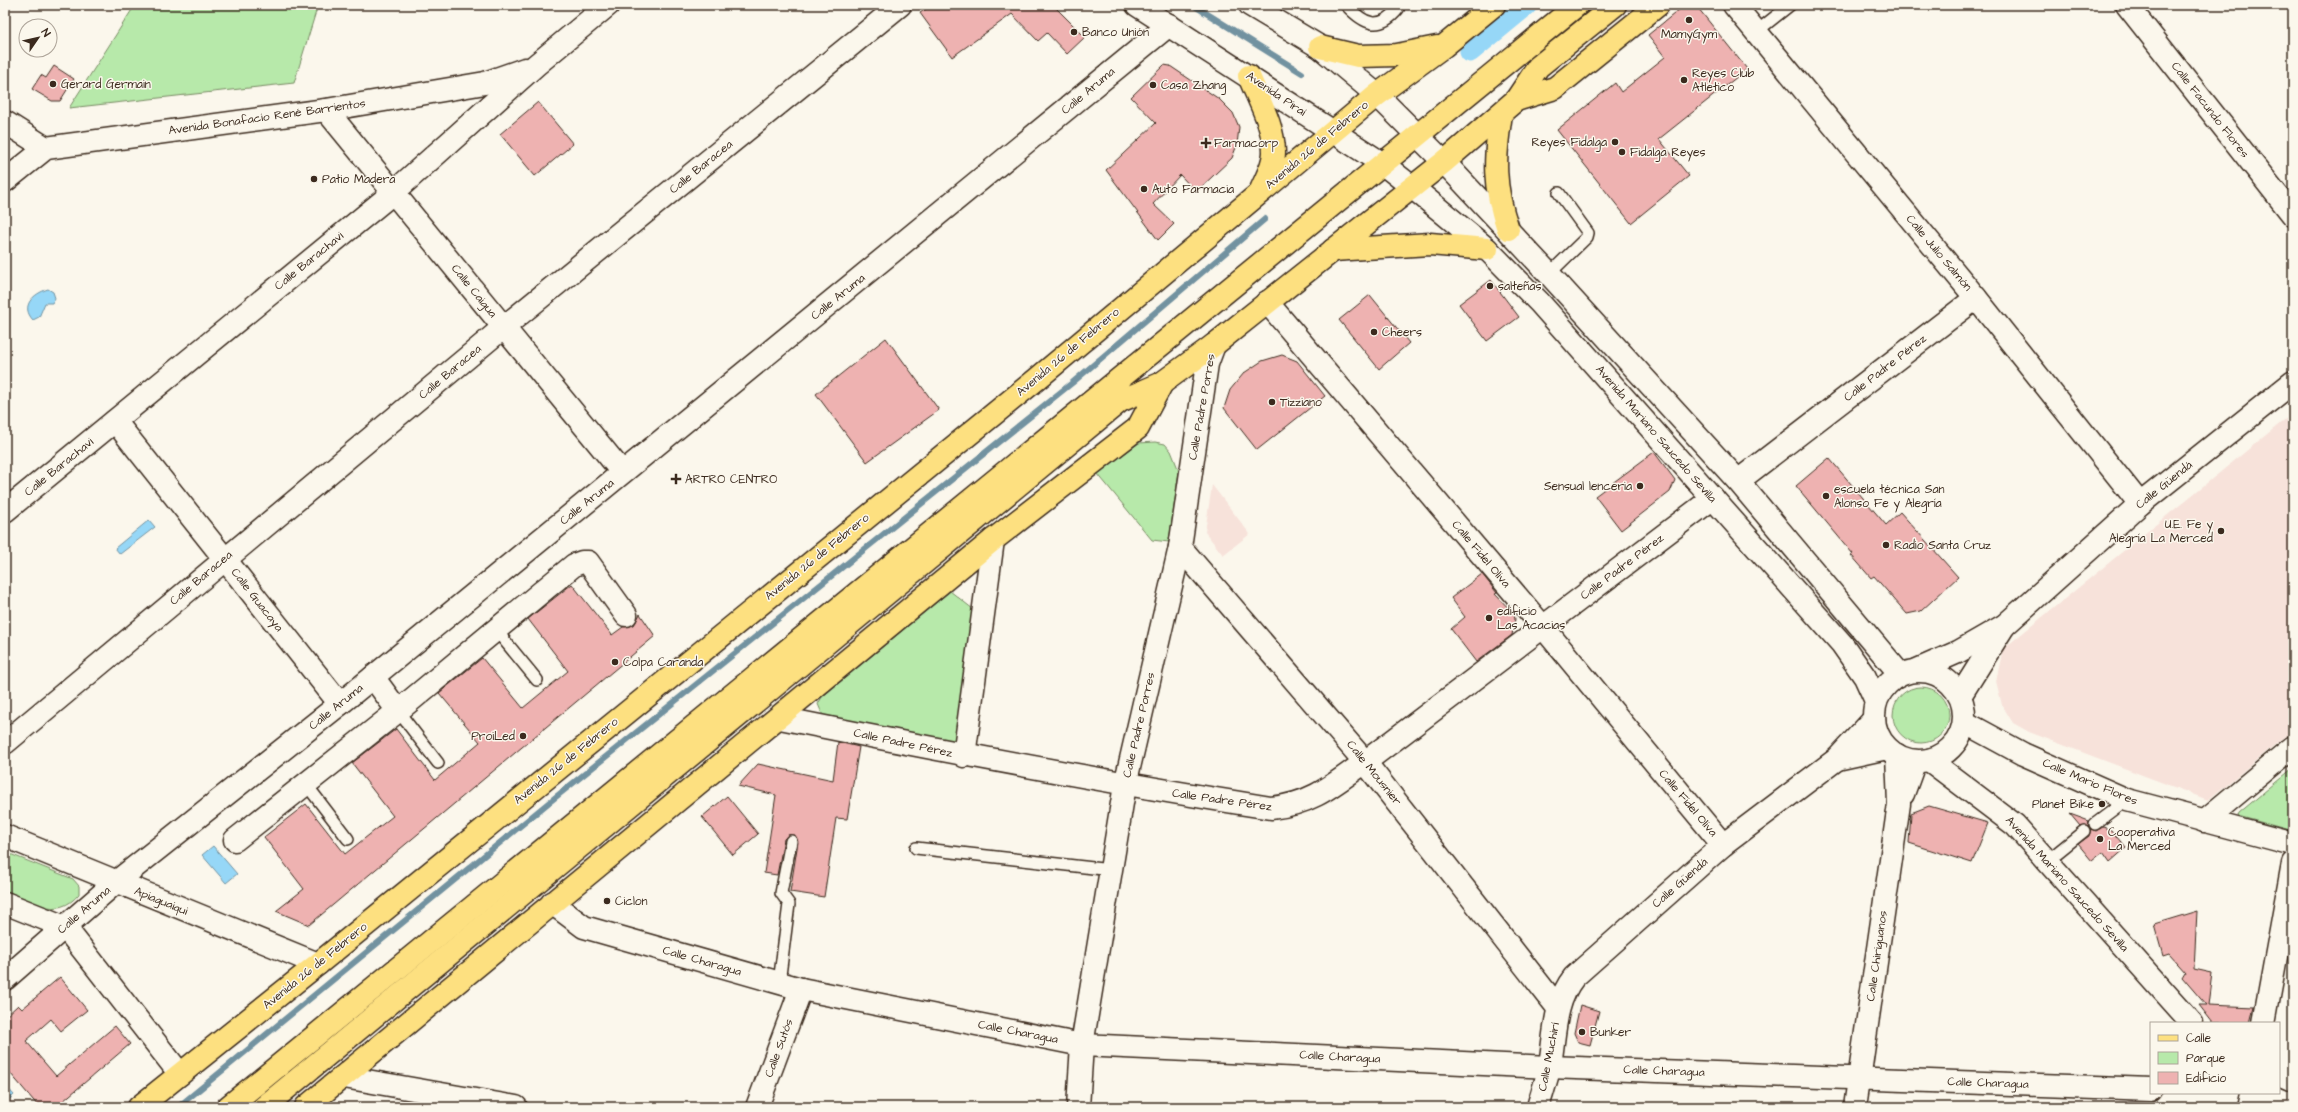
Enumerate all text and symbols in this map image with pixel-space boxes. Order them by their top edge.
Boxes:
marker: MamyGym [1684,15,1694,25]
north arrow [18,18,58,58]
place label: Banco Unión [1082,24,1149,41]
text: N [38,26,54,40]
place label: MamyGym [1661,26,1718,44]
marker: Banco Unión [1069,27,1079,37]
street label: Calle Facundo Flores [2167,58,2253,162]
street label: Calle Aruma [1057,63,1119,119]
place label: Reyes Club Atletico [1692,65,1754,96]
street label: Avenida Piraí [1243,68,1310,121]
marker: Reyes Club Atletico [1679,75,1689,85]
place label: Gerard Germain [61,76,151,93]
place label: Casa Zhang [1161,77,1226,95]
marker: Gerard Germain [48,79,58,89]
marker: Casa Zhang [1148,80,1158,90]
street label: Avenida Bonafacio René Barrientos [167,95,367,139]
street label: Avenida 26 de Febrero [1262,97,1372,193]
place label: Reyes Fidalga [1531,134,1607,152]
place label: Farmacorp [1214,135,1278,152]
street label: Calle Baracea [666,136,736,198]
marker: Reyes Fidalga [1610,137,1620,147]
marker: Farmacorp [1201,138,1211,148]
place label: Fidalga Reyes [1630,144,1706,162]
marker: Fidalga Reyes [1617,147,1627,157]
place label: Patio Madera [322,171,395,188]
marker: Patio Madera [309,174,319,184]
place label: Auto Farmacia [1152,181,1234,198]
marker: Auto Farmacia [1139,184,1149,194]
street label: Calle Julio Salmón [1902,211,1976,295]
street label: Calle Barachavi [271,228,347,294]
street label: Calle Caigua [446,261,501,322]
street label: Calle Aruma [807,270,869,324]
place label: salteñas [1498,278,1542,295]
marker: salteñas [1485,281,1495,291]
street label: Avenida 26 de Febrero [1013,304,1123,400]
place label: Cheers [1382,324,1422,341]
marker: Cheers [1369,327,1379,337]
street label: Calle Padre Pérez [1840,330,1930,406]
street label: Calle Baracea [415,341,485,403]
street label: Calle Padre Porres [1184,353,1220,461]
street label: Avenida Mariano Saucedo Sevilla [1591,362,1721,506]
place label: Tizziano [1280,394,1322,411]
marker: Tizziano [1267,397,1277,407]
street label: Calle Barachavi [21,434,97,500]
street label: Calle Güendá [2132,457,2196,513]
place label: ARTRO CENTRO [685,471,777,488]
marker: ARTRO CENTRO [670,473,682,485]
street label: Calle Aruma [556,475,618,529]
place label: Sensual lenceria [1544,478,1632,495]
marker: Sensual lenceria [1635,481,1645,491]
place label: escuela técnica San Alonso Fe y Alegría [1834,481,1945,513]
marker: escuela técnica San Alonso Fe y Alegría [1821,491,1831,501]
street label: Avenida 26 de Febrero [761,509,873,604]
place label: U.E. Fe y Alegría La Merced [2109,516,2213,548]
street label: Calle Fidel Oliva [1448,517,1514,591]
marker: U.E. Fe y Alegría La Merced [2216,526,2226,536]
street label: Calle Padre Pérez [1577,530,1667,604]
place label: Radio Santa Cruz [1894,537,1991,554]
marker: Radio Santa Cruz [1881,540,1891,550]
street label: Calle Baracea [166,547,236,609]
street label: Calle Guacaya [226,565,287,636]
place label: edificio Las Acacias [1497,603,1565,634]
marker: edificio Las Acacias [1484,613,1494,623]
place label: Colpa Caranda [623,654,703,671]
marker: Colpa Caranda [610,657,620,667]
street label: Calle Padre Porres [1119,671,1159,779]
street label: Calle Aruma [305,680,367,734]
street label: Avenida 26 de Febrero [510,713,622,808]
street label: Calle Padre Pérez [852,724,954,762]
place label: ProiLed [471,728,515,745]
marker: ProiLed [518,731,528,741]
street label: Calle Mousnier [1342,737,1406,809]
street label: Calle Mario Flores [2040,754,2140,810]
street label: Calle Fidel Oliva [1655,766,1721,840]
street label: Calle Padre Pérez [1171,785,1273,815]
place label: Planet Bike [2032,796,2094,813]
marker: Planet Bike [2097,799,2107,809]
street label: Avenida Mariano Saucedo Sevilla [2001,812,2133,956]
place label: Cooperativa La Merced [2108,824,2175,855]
marker: Cooperativa La Merced [2095,834,2105,844]
street label: Calle Güendá [1648,854,1712,912]
street label: Calle Aruma [54,882,114,938]
street label: Apiaguaiqui [131,883,191,920]
place label: Ciclon [615,893,648,910]
marker: Ciclon [602,896,612,906]
street label: Calle Chiriguanos [1862,909,1893,1003]
street label: Avenida 26 de Febrero [259,918,371,1013]
street label: Calle Charagua [660,942,743,981]
street label: Calle Sutós [761,1016,797,1080]
street label: Calle Charagua [976,1016,1060,1049]
street label: Calle Muchirí [1534,1021,1564,1093]
legend [2150,1022,2280,1094]
place label: Bunker [1590,1024,1631,1041]
marker: Bunker [1577,1027,1587,1037]
text: Calle [2186,1030,2211,1047]
street label: Calle Charagua [1299,1046,1381,1069]
text: Parque [2186,1050,2226,1067]
street label: Calle Charagua [1623,1061,1705,1082]
text: Edificio [2186,1070,2226,1087]
street label: Calle Charagua [1947,1073,2029,1094]

